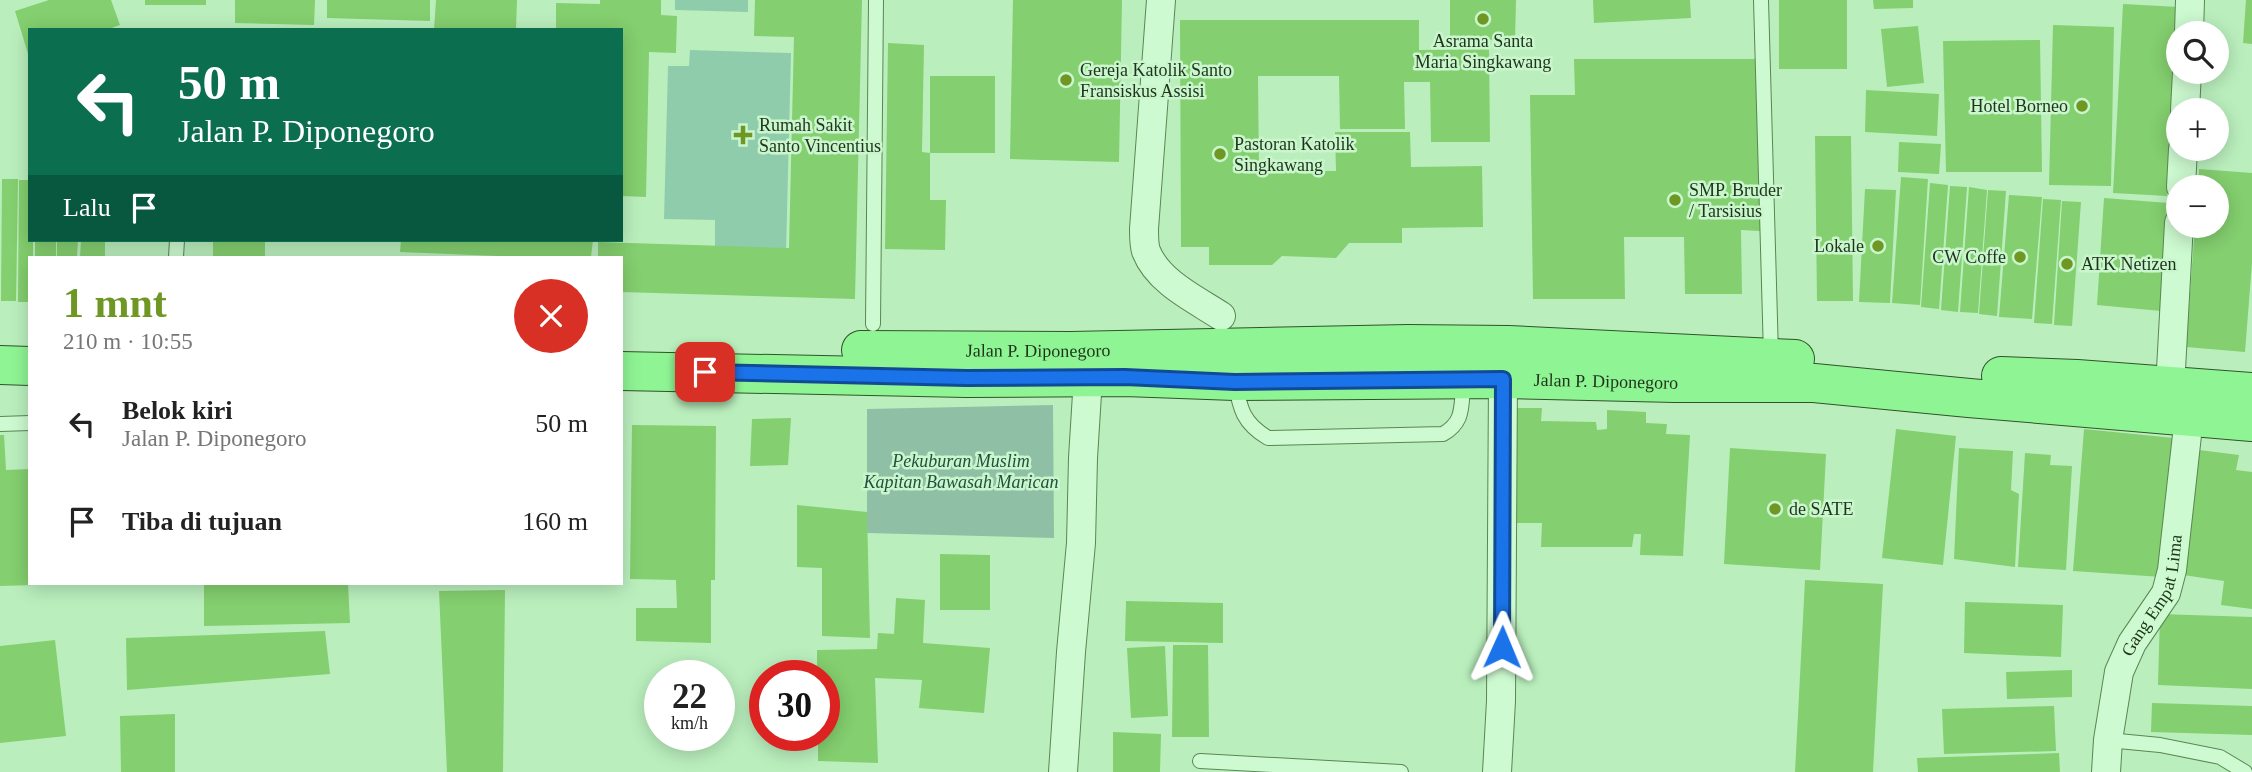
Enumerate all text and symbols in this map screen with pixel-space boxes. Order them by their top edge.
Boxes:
marker: Asrama Santa Maria Singkawang [1475,11,1491,27]
map controls [2166,21,2229,238]
button: search [2166,21,2229,84]
place label: Asrama Santa Maria Singkawang [1415,31,1551,72]
text: 50 m [178,55,280,110]
icon: left [63,56,154,147]
place label: Gereja Katolik Santo Fransiskus Assisi [1080,60,1232,101]
marker: Gereja Katolik Santo Fransiskus Assisi [1058,72,1074,88]
place label: Hotel Borneo [1971,96,2068,116]
marker: Hotel Borneo [2074,98,2090,114]
button: + [2166,98,2229,161]
text: Jalan P. Diponegoro [178,113,435,149]
place label: Rumah Sakit Santo Vincentius [759,115,881,156]
marker: Rumah Sakit Santo Vincentius [733,125,753,145]
place label: Pastoran Katolik Singkawang [1234,134,1354,175]
marker: Pastoran Katolik Singkawang [1212,146,1228,162]
button: − [2166,175,2229,238]
place label: SMP. Bruder / Tarsisius [1689,180,1782,221]
icon: arrive [125,189,163,227]
marker: SMP. Bruder / Tarsisius [1667,192,1683,208]
text: Lalu [63,193,111,222]
place label: Lokale [1814,236,1864,256]
marker: Lokale [1870,238,1886,254]
place label: CW Coffe [1932,247,2006,267]
marker: CW Coffe [2012,249,2028,265]
place label: ATK Netizen [2081,254,2176,274]
marker: ATK Netizen [2059,256,2075,272]
button: close [514,279,588,353]
text: 1 mnt [63,280,167,326]
text: 210 m · 10:55 [63,329,193,354]
street label: Jalan P. Diponegoro [966,340,1110,361]
pin [675,342,735,402]
icon: arrive [686,353,724,391]
street label: Jalan P. Diponegoro [1533,370,1678,393]
text: Belok kiri [122,396,233,425]
icon: left [63,405,101,443]
text: 50 m [535,409,588,438]
text: Jalan P. Diponegoro [122,426,307,451]
park label: Pekuburan Muslim Kapitan Bawasah Marican [862,451,1059,492]
place label: de SATE [1789,499,1854,519]
marker: de SATE [1767,501,1783,517]
icon: arrive [63,503,101,541]
text: Tiba di tujuan [122,507,282,536]
text: 160 m [522,507,588,536]
street label: Gang Empat Lima [2117,534,2186,659]
position arrow [1465,610,1539,684]
speed limit sign: 30 [749,660,840,751]
text: 22 [672,677,707,716]
text: km/h [671,713,708,733]

